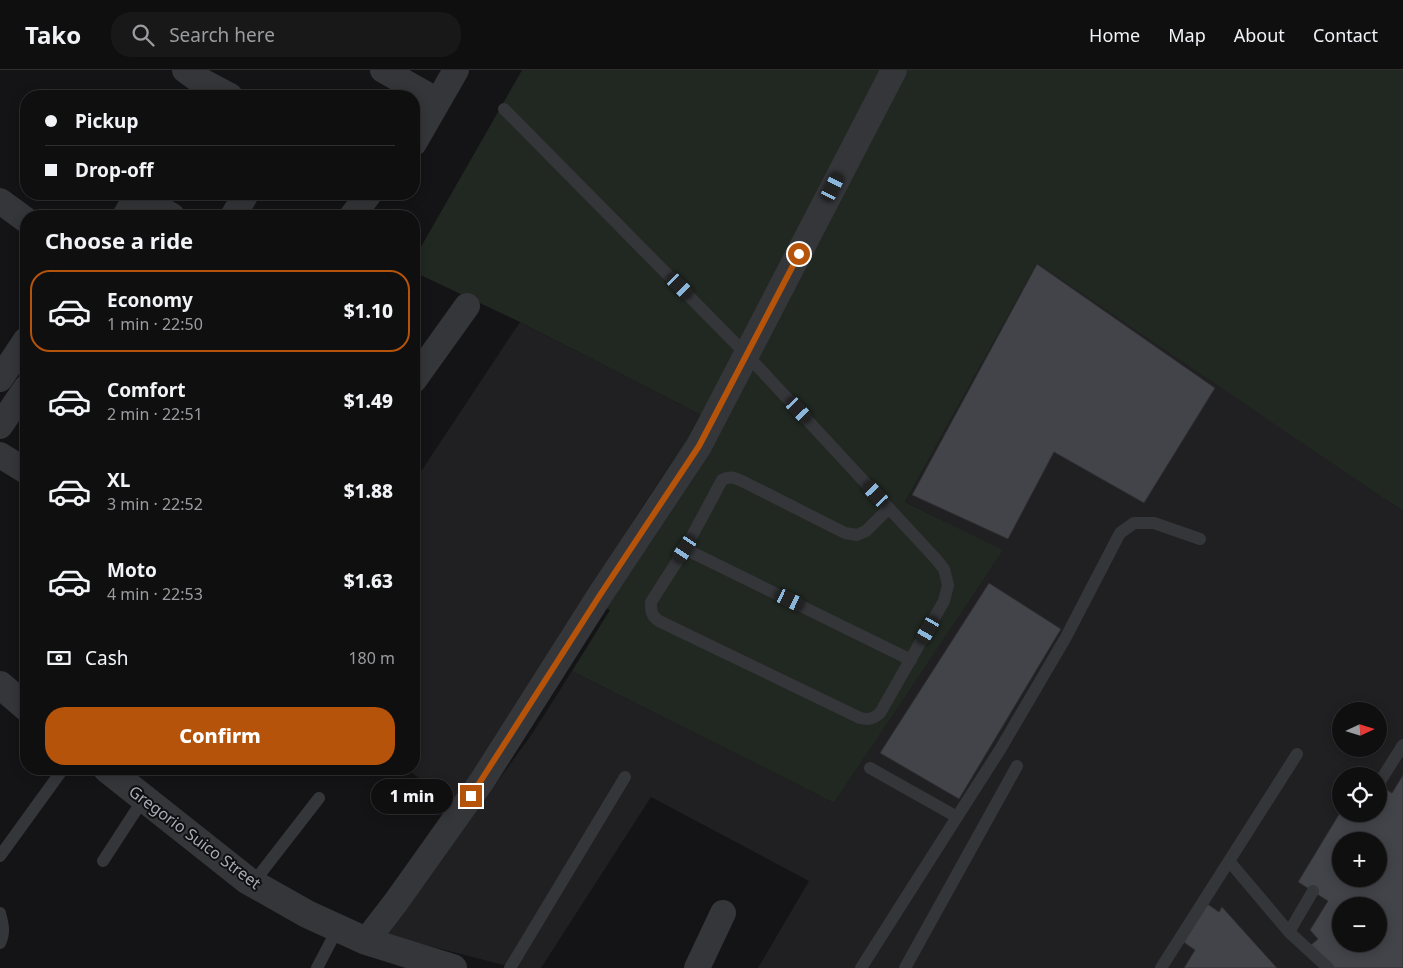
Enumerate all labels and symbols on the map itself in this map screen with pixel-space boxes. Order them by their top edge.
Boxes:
car [819,170,846,204]
route start [788,243,810,265]
car [664,270,695,302]
car [783,394,814,426]
car [860,478,891,510]
car [670,532,699,566]
car [773,587,806,613]
car [914,613,941,647]
north arrow [1332,702,1388,758]
callout: 1 min [371,778,454,814]
street label: Gregorio Suico Street [124,780,266,894]
route end [460,785,482,807]

